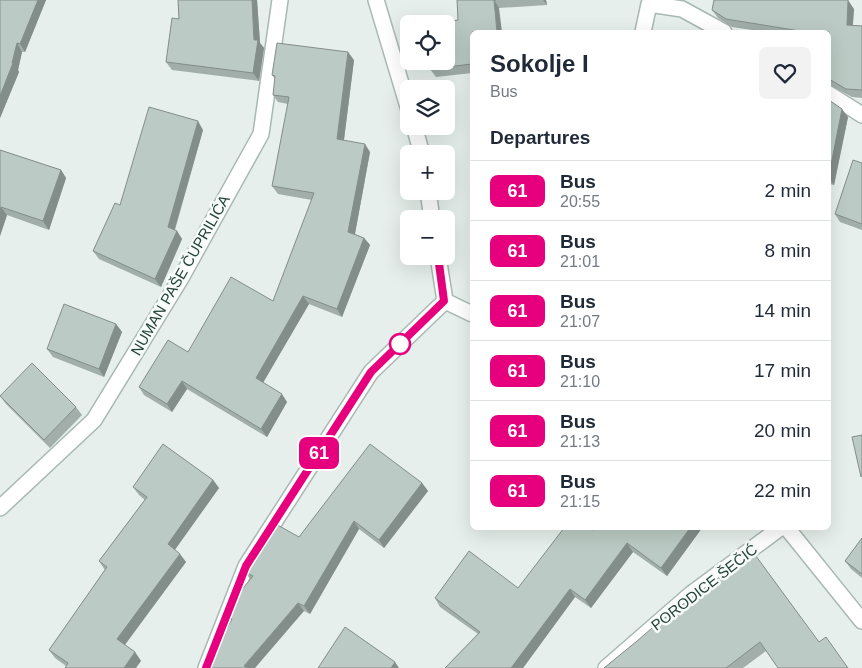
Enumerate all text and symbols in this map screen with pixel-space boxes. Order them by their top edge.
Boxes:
map controls [400,15,455,265]
button: locate [400,15,455,70]
button: heart [759,47,811,99]
text: Sokolje I [490,50,589,77]
button: layers [400,80,455,135]
text: Bus [490,83,518,100]
text: Departures [490,127,590,148]
button: + [400,145,455,200]
text: Bus [560,171,596,192]
text: 2 min [765,180,811,201]
text: 61 [507,181,528,201]
street label: NUMAN PAŠE ČUPRILIĆA [127,192,233,358]
text: 20:55 [560,193,600,210]
button: − [400,210,455,265]
text: Bus [560,231,596,252]
text: 8 min [765,240,811,261]
text: 61 [507,241,528,261]
text: 21:01 [560,253,600,270]
text: Bus [560,291,596,312]
text: 14 min [754,300,811,321]
text: 61 [507,301,528,321]
text: 21:07 [560,313,600,330]
unlabelled marker [389,333,411,355]
text: Bus [560,351,596,372]
text: 17 min [754,360,811,381]
text: 61 [507,361,528,381]
text: 21:10 [560,373,600,390]
text: Bus [560,411,596,432]
text: 20 min [754,420,811,441]
text: 61 [507,421,528,441]
text: 21:13 [560,433,600,450]
line badge: 61 [296,437,342,469]
text: 61 [309,443,329,463]
text: Bus [560,471,596,492]
text: 22 min [754,480,811,501]
text: 61 [507,481,528,501]
text: 21:15 [560,493,600,510]
street label: PORODICE ŠEČIĆ [648,540,761,634]

